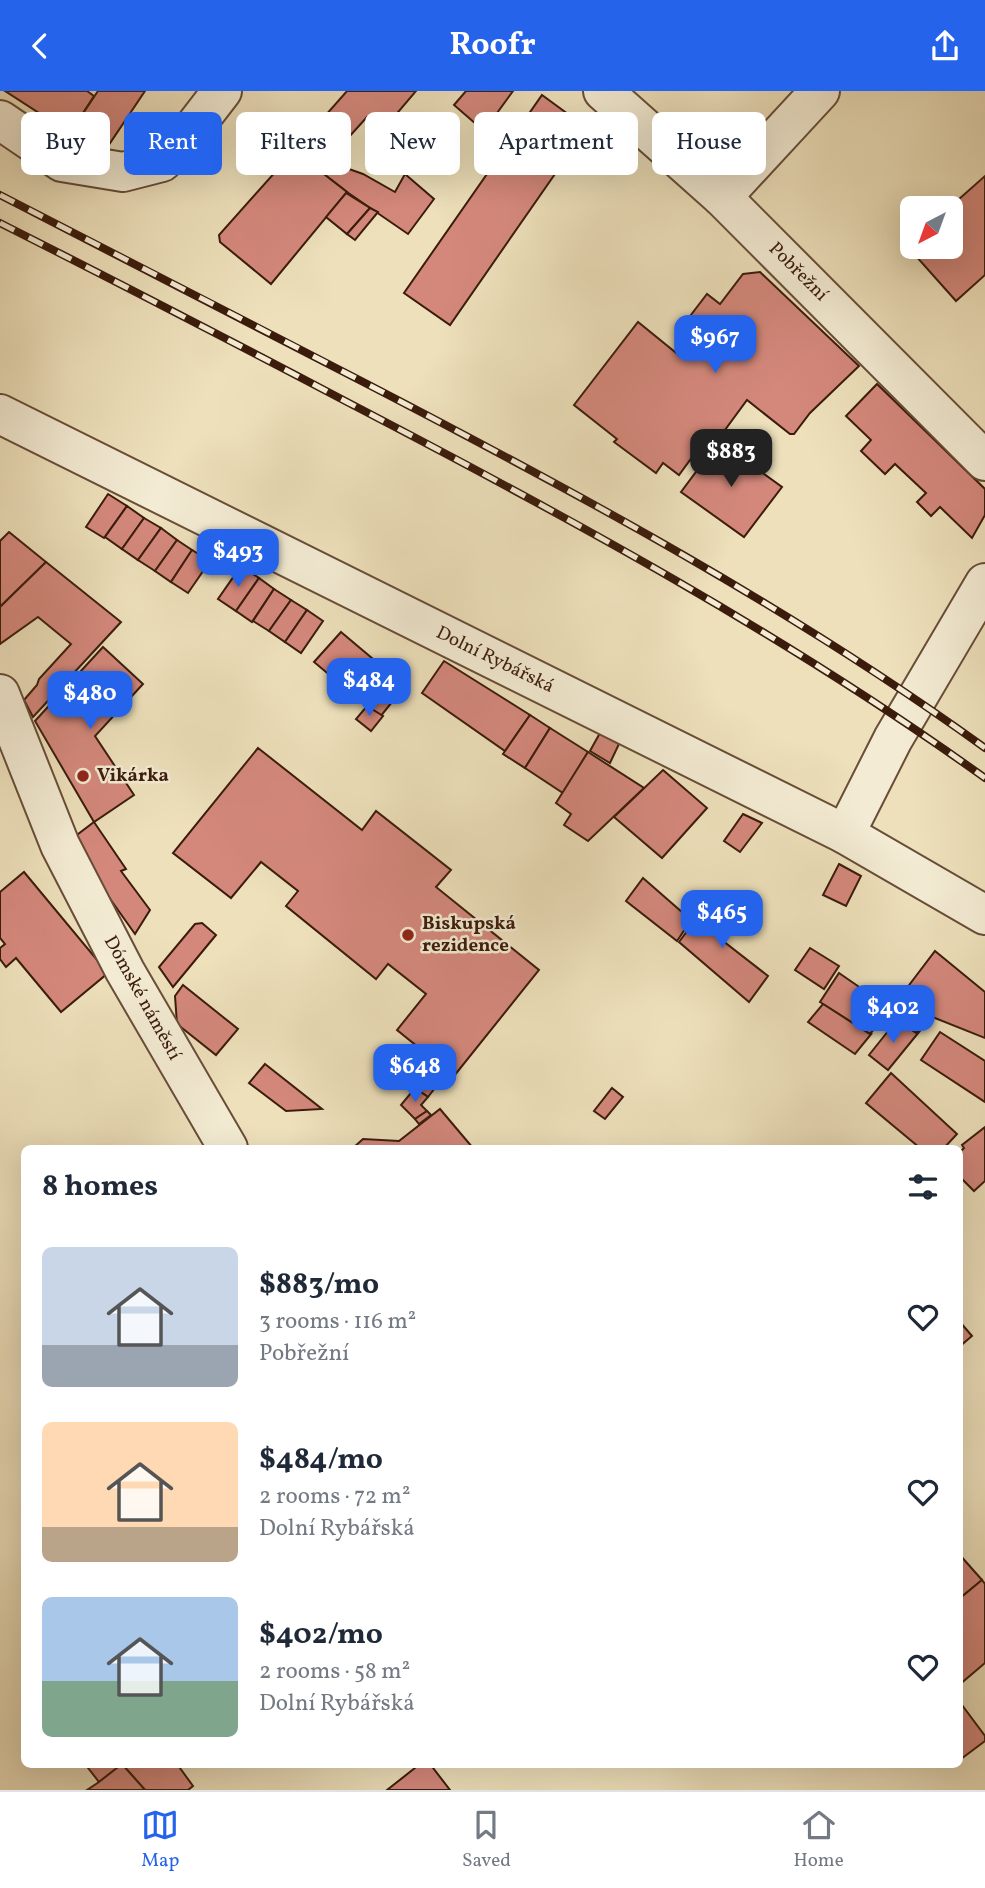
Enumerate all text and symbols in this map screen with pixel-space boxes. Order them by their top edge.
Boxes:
text: Roofr [449,24,536,68]
icon: back [21,27,59,65]
icon: share [926,27,964,65]
chip: Buy [21,112,110,175]
chip: Rent [124,112,222,175]
chip: Filters [236,112,351,175]
chip: New [365,112,460,175]
chip: Apartment [474,112,638,175]
chip: House [652,112,766,175]
north arrow [900,196,962,259]
map controls [900,196,963,259]
street label: Pobřežní [762,236,834,308]
pin: $967 [674,315,756,375]
text: $967 [690,322,740,354]
pin: $883 [690,429,772,489]
text: $883 [706,436,756,468]
pin: $493 [197,529,279,589]
text: $493 [213,536,263,568]
street label: Dolní Rybářská [431,620,559,700]
pin: $484 [328,659,410,718]
text: $484 [343,665,395,697]
pin: $480 [49,671,131,731]
text: $480 [63,678,117,710]
place label: Vikárka [97,763,169,789]
marker: Vikárka [75,768,91,784]
pin: $465 [681,891,763,950]
text: $465 [697,897,747,929]
place label: Biskupská rezidence [422,911,516,959]
marker: Biskupská rezidence [400,927,416,943]
street label: Dómské náměstí [97,931,187,1065]
pin: $402 [852,985,934,1045]
text: $402 [867,992,919,1024]
pin: $648 [374,1045,456,1104]
text: $648 [389,1051,441,1083]
text: 8 homes [42,1166,158,1208]
icon: filters [904,1168,942,1206]
text: $883/mo [259,1264,379,1306]
icon: home [98,1275,182,1359]
icon: heart [904,1298,942,1336]
text: 3 rooms · 116 m² [259,1306,416,1338]
text: Pobřežní [259,1338,349,1370]
text: $484/mo [259,1439,383,1481]
icon: home [98,1450,182,1534]
icon: heart [904,1473,942,1511]
text: 2 rooms · 72 m² [259,1481,410,1513]
text: Dolní Rybářská [259,1513,415,1545]
text: $402/mo [259,1614,383,1656]
icon: home [98,1625,182,1709]
icon: heart [904,1648,942,1686]
text: 2 rooms · 58 m² [259,1656,410,1688]
text: Dolní Rybářská [259,1688,415,1720]
tab: Map [141,1806,179,1874]
tab: Saved [462,1806,511,1874]
tab: Home [793,1806,844,1874]

